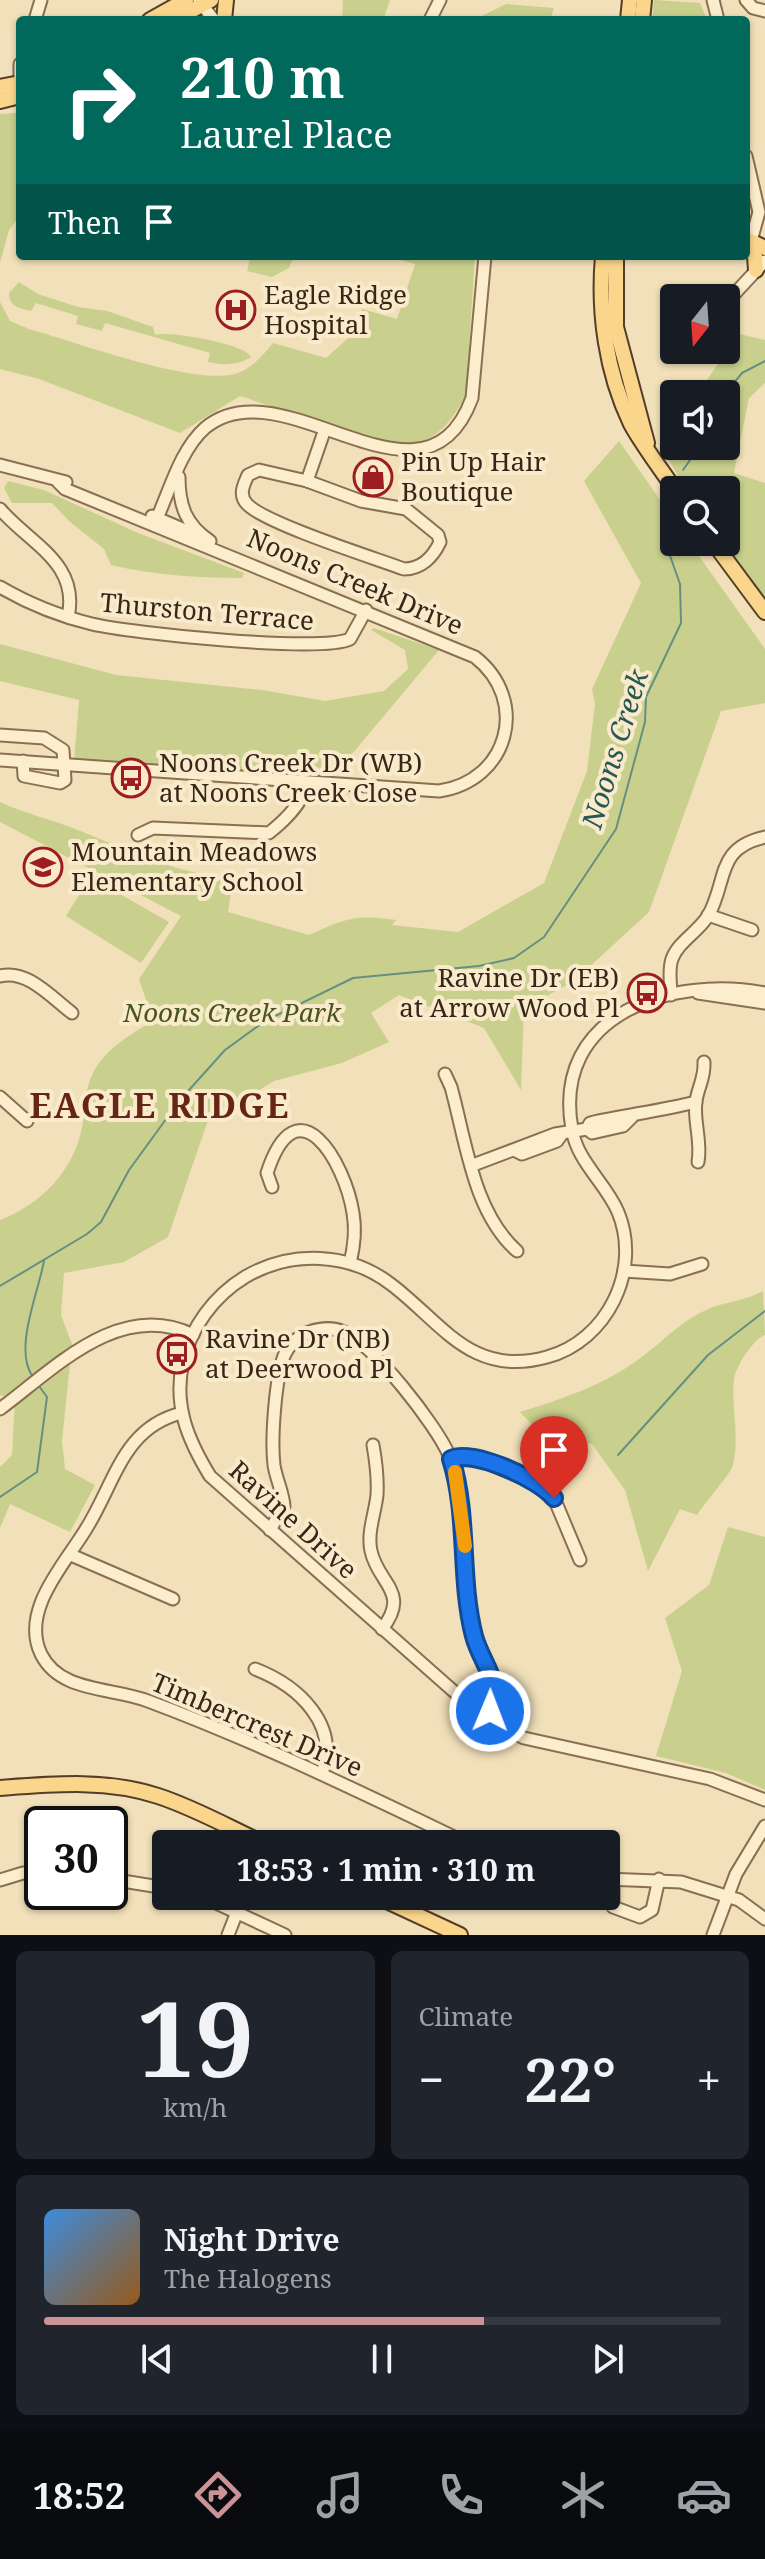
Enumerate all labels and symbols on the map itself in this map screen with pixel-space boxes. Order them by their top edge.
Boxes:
place label: Eagle Ridge Hospital [264,276,407,342]
north arrow [660,284,740,364]
hospital icon: Eagle Ridge Hospital [215,289,257,331]
place label: Pin Up Hair Boutique [401,443,546,509]
shop icon: Pin Up Hair Boutique [352,456,394,498]
street label: Noons Creek Drive [242,519,469,643]
street label: Thurston Terrace [99,584,315,638]
water label: Noons Creek [572,664,657,834]
place label: Noons Creek Dr (WB) at Noons Creek Close [159,744,422,810]
bus stop icon: Noons Creek Dr (WB) at Noons Creek Close [110,757,152,799]
place label: Mountain Meadows Elementary School [71,833,317,899]
school or university icon: Mountain Meadows Elementary School [22,846,64,888]
place label: Ravine Dr (EB) at Arrow Wood Pl [399,959,619,1025]
bus stop icon: Ravine Dr (EB) at Arrow Wood Pl [626,972,668,1014]
park label: Noons Creek Park [122,994,342,1030]
district label: EAGLE RIDGE [30,1082,290,1128]
place label: Ravine Dr (NB) at Deerwood Pl [205,1320,393,1386]
bus stop icon: Ravine Dr (NB) at Deerwood Pl [156,1333,198,1375]
pin [520,1416,588,1498]
street label: Ravine Drive [222,1452,366,1586]
street label: Timbercrest Drive [146,1663,368,1785]
position arrow [448,1669,532,1753]
speed limit sign: 30 [24,1806,128,1910]

